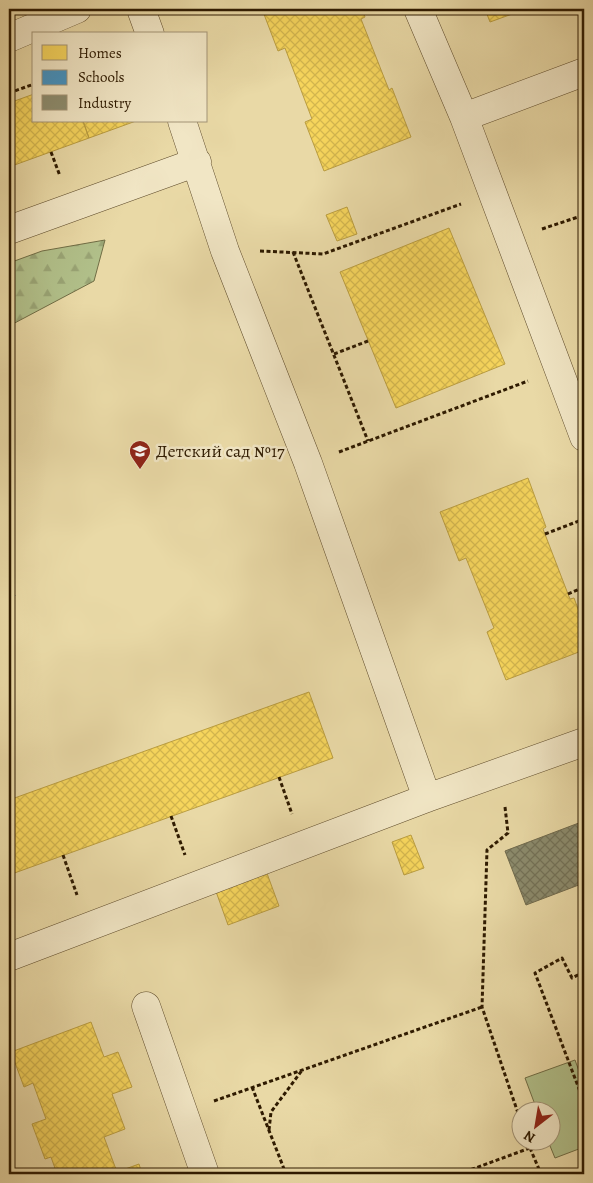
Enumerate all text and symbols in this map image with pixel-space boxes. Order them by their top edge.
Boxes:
legend [32,32,208,122]
text: Homes [78,43,122,63]
text: Schools [78,67,125,87]
text: Industry [78,93,132,113]
school or university icon: Детский сад №17 [128,439,152,470]
place label: Детский сад №17 [156,439,285,463]
north arrow [510,1100,560,1150]
text: N [520,1126,539,1147]

